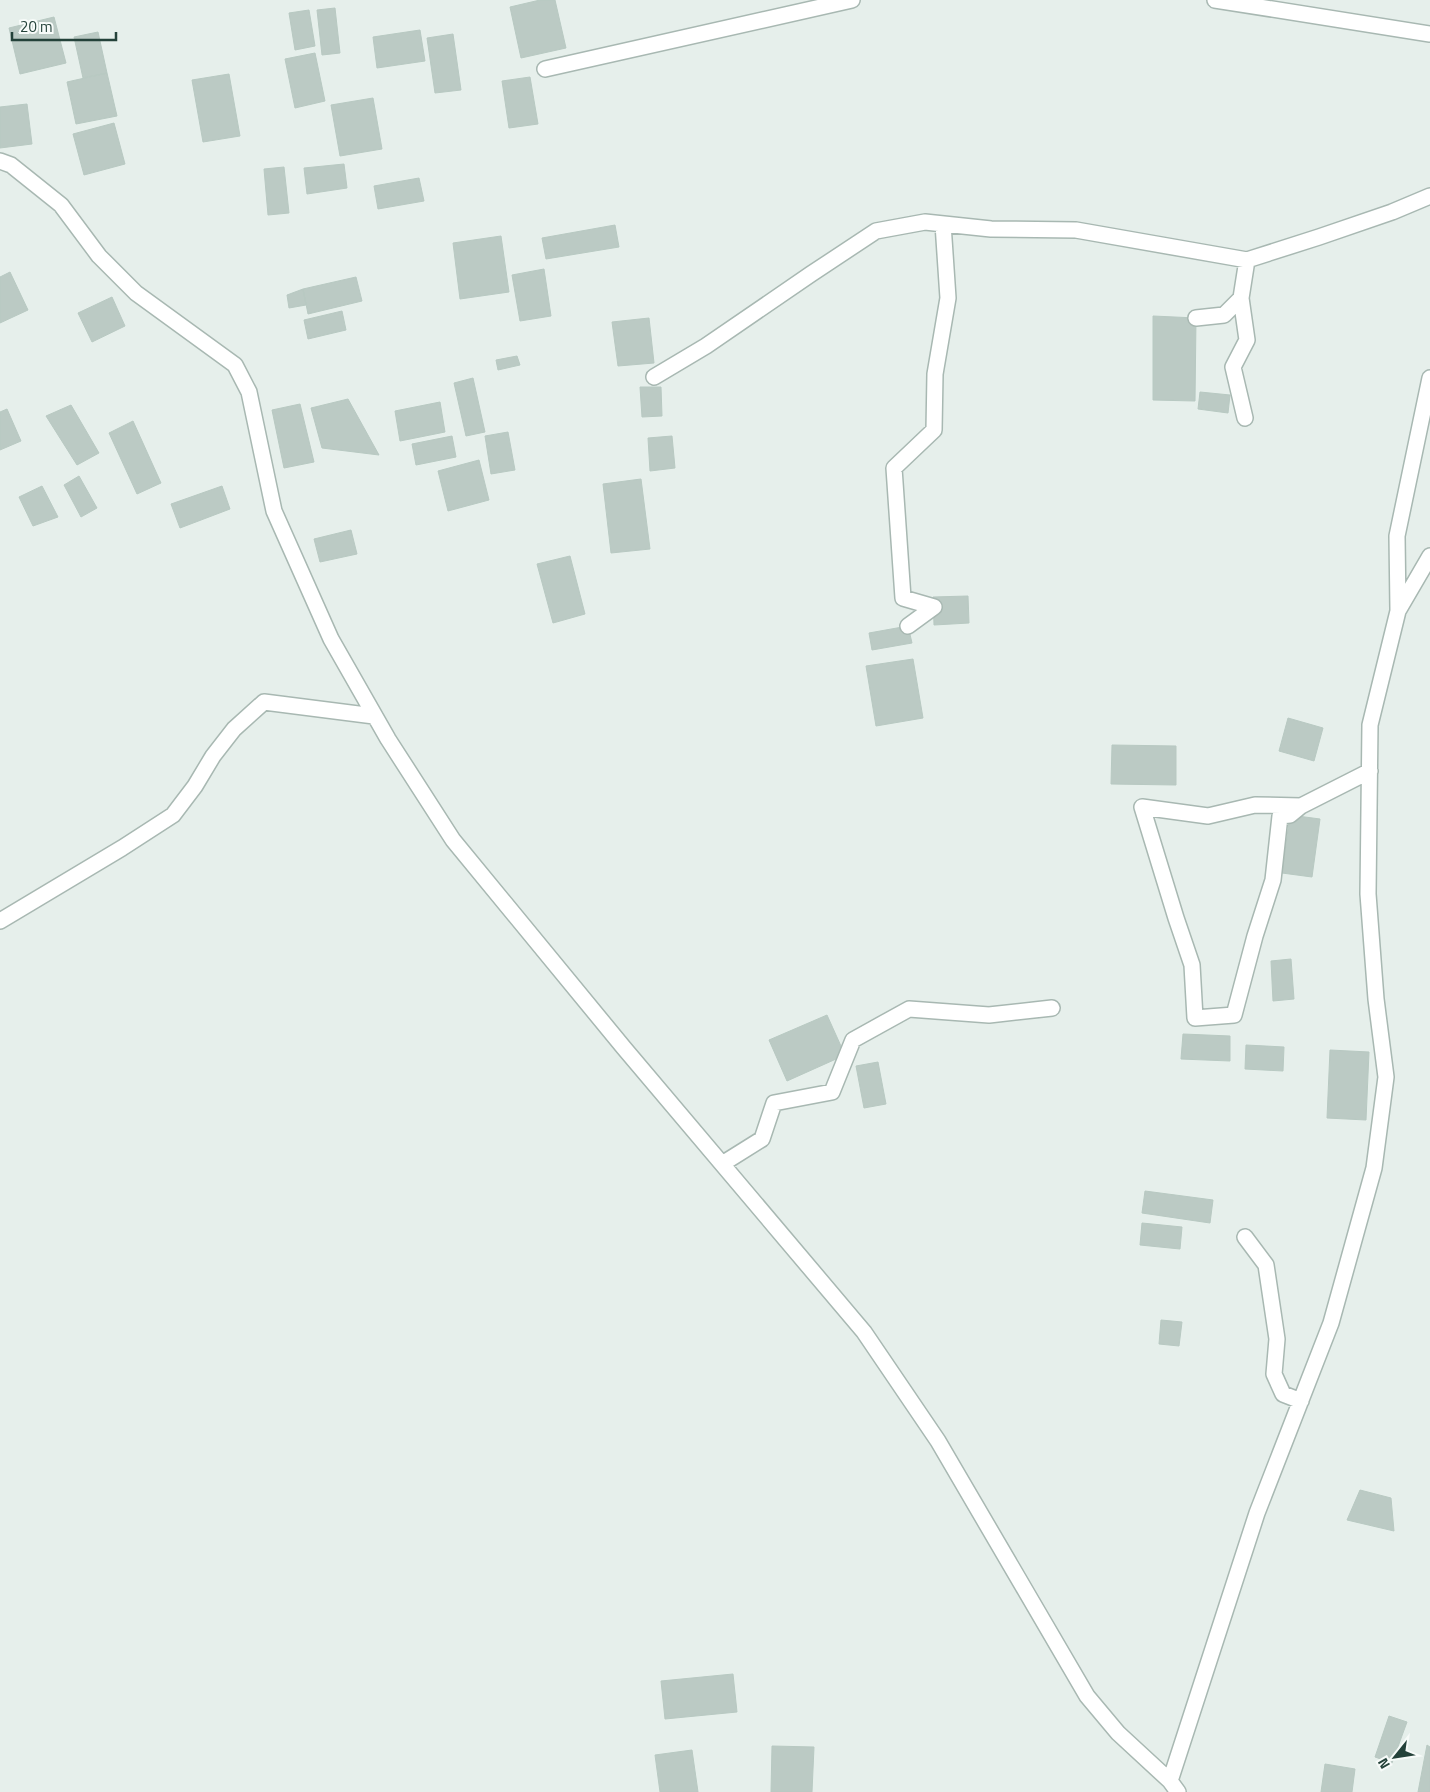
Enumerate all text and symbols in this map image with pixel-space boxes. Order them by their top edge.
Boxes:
scale bar [12,10,116,42]
text: 20 m [20,15,53,38]
north arrow [1370,1732,1420,1782]
text: N [1372,1754,1395,1773]

